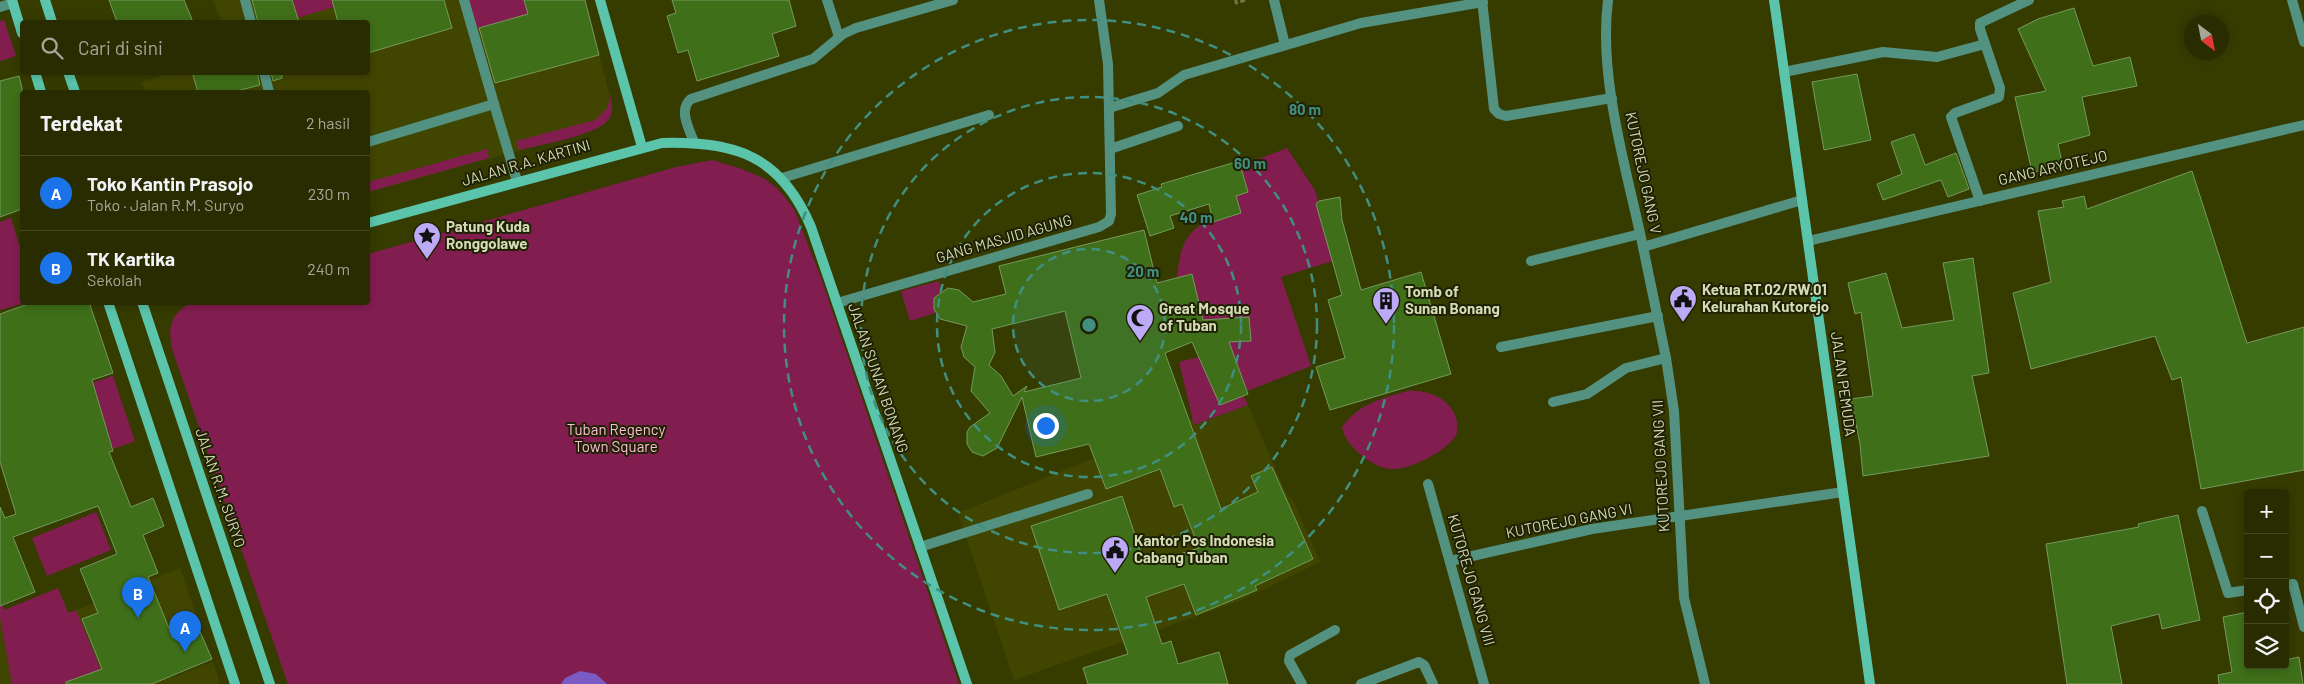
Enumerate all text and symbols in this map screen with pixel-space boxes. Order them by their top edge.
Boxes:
north arrow [2184,15,2229,60]
search box [20,20,370,75]
icon: search [38,34,66,62]
text: Cari di sini [78,36,163,59]
text: 80 m [1289,100,1321,118]
text: Terdekat [40,110,123,135]
street label: KUTOREJO GANG V [1622,110,1666,236]
text: 2 hasil [306,113,350,132]
street label: JALAN R.A. KARTINI [459,135,592,189]
street label: GANG ARYOTEJO [1996,146,2109,188]
text: 60 m [1234,154,1266,172]
text: Toko Kantin Prasojo [87,172,253,195]
text: A [51,184,61,203]
text: 230 m [308,184,350,203]
text: Toko · Jalan R.M. Suryo [87,195,244,214]
text: 40 m [1179,208,1213,226]
street label: GANG MASJID AGUNG [934,210,1074,266]
place label: Patung Kuda Ronggolawe [446,217,530,252]
place icon: Patung Kuda Ronggolawe [412,221,442,260]
text: TK Kartika [87,247,175,270]
text: B [51,259,61,278]
text: 240 m [307,259,350,278]
text: 20 m [1127,262,1159,280]
text: Sekolah [87,270,142,289]
place label: Ketua RT.02/RW.01 Kelurahan Kutorejo [1702,280,1829,315]
place label: Tomb of Sunan Bonang [1405,282,1500,317]
public building icon: Ketua RT.02/RW.01 Kelurahan Kutorejo [1668,284,1698,323]
building icon: Tomb of Sunan Bonang [1371,286,1401,325]
place label: Great Mosque of Tuban [1159,299,1250,334]
street label: JALAN SUNAN BONANG [845,300,913,455]
mosque icon: Great Mosque of Tuban [1125,303,1155,342]
centre of rings [1080,316,1098,334]
street label: JALAN PEMUDA [1828,330,1860,437]
street label: KUTOREJO GANG VII [1648,400,1672,533]
your location [1033,413,1059,439]
park label: Tuban Regency Town Square [567,420,665,455]
street label: JALAN R.M. SURYO [192,426,250,550]
map controls [2244,489,2289,669]
button: + [2244,489,2289,534]
street label: KUTOREJO GANG VI [1504,499,1634,541]
street label: KUTOREJO GANG VIII [1445,512,1499,648]
place label: Kantor Pos Indonesia Cabang Tuban [1134,531,1274,566]
button: − [2244,534,2289,579]
public building icon: Kantor Pos Indonesia Cabang Tuban [1100,535,1130,574]
pin: B [122,577,154,618]
button: locate [2244,579,2289,624]
pin: A [169,611,201,652]
button: layers [2244,624,2289,669]

